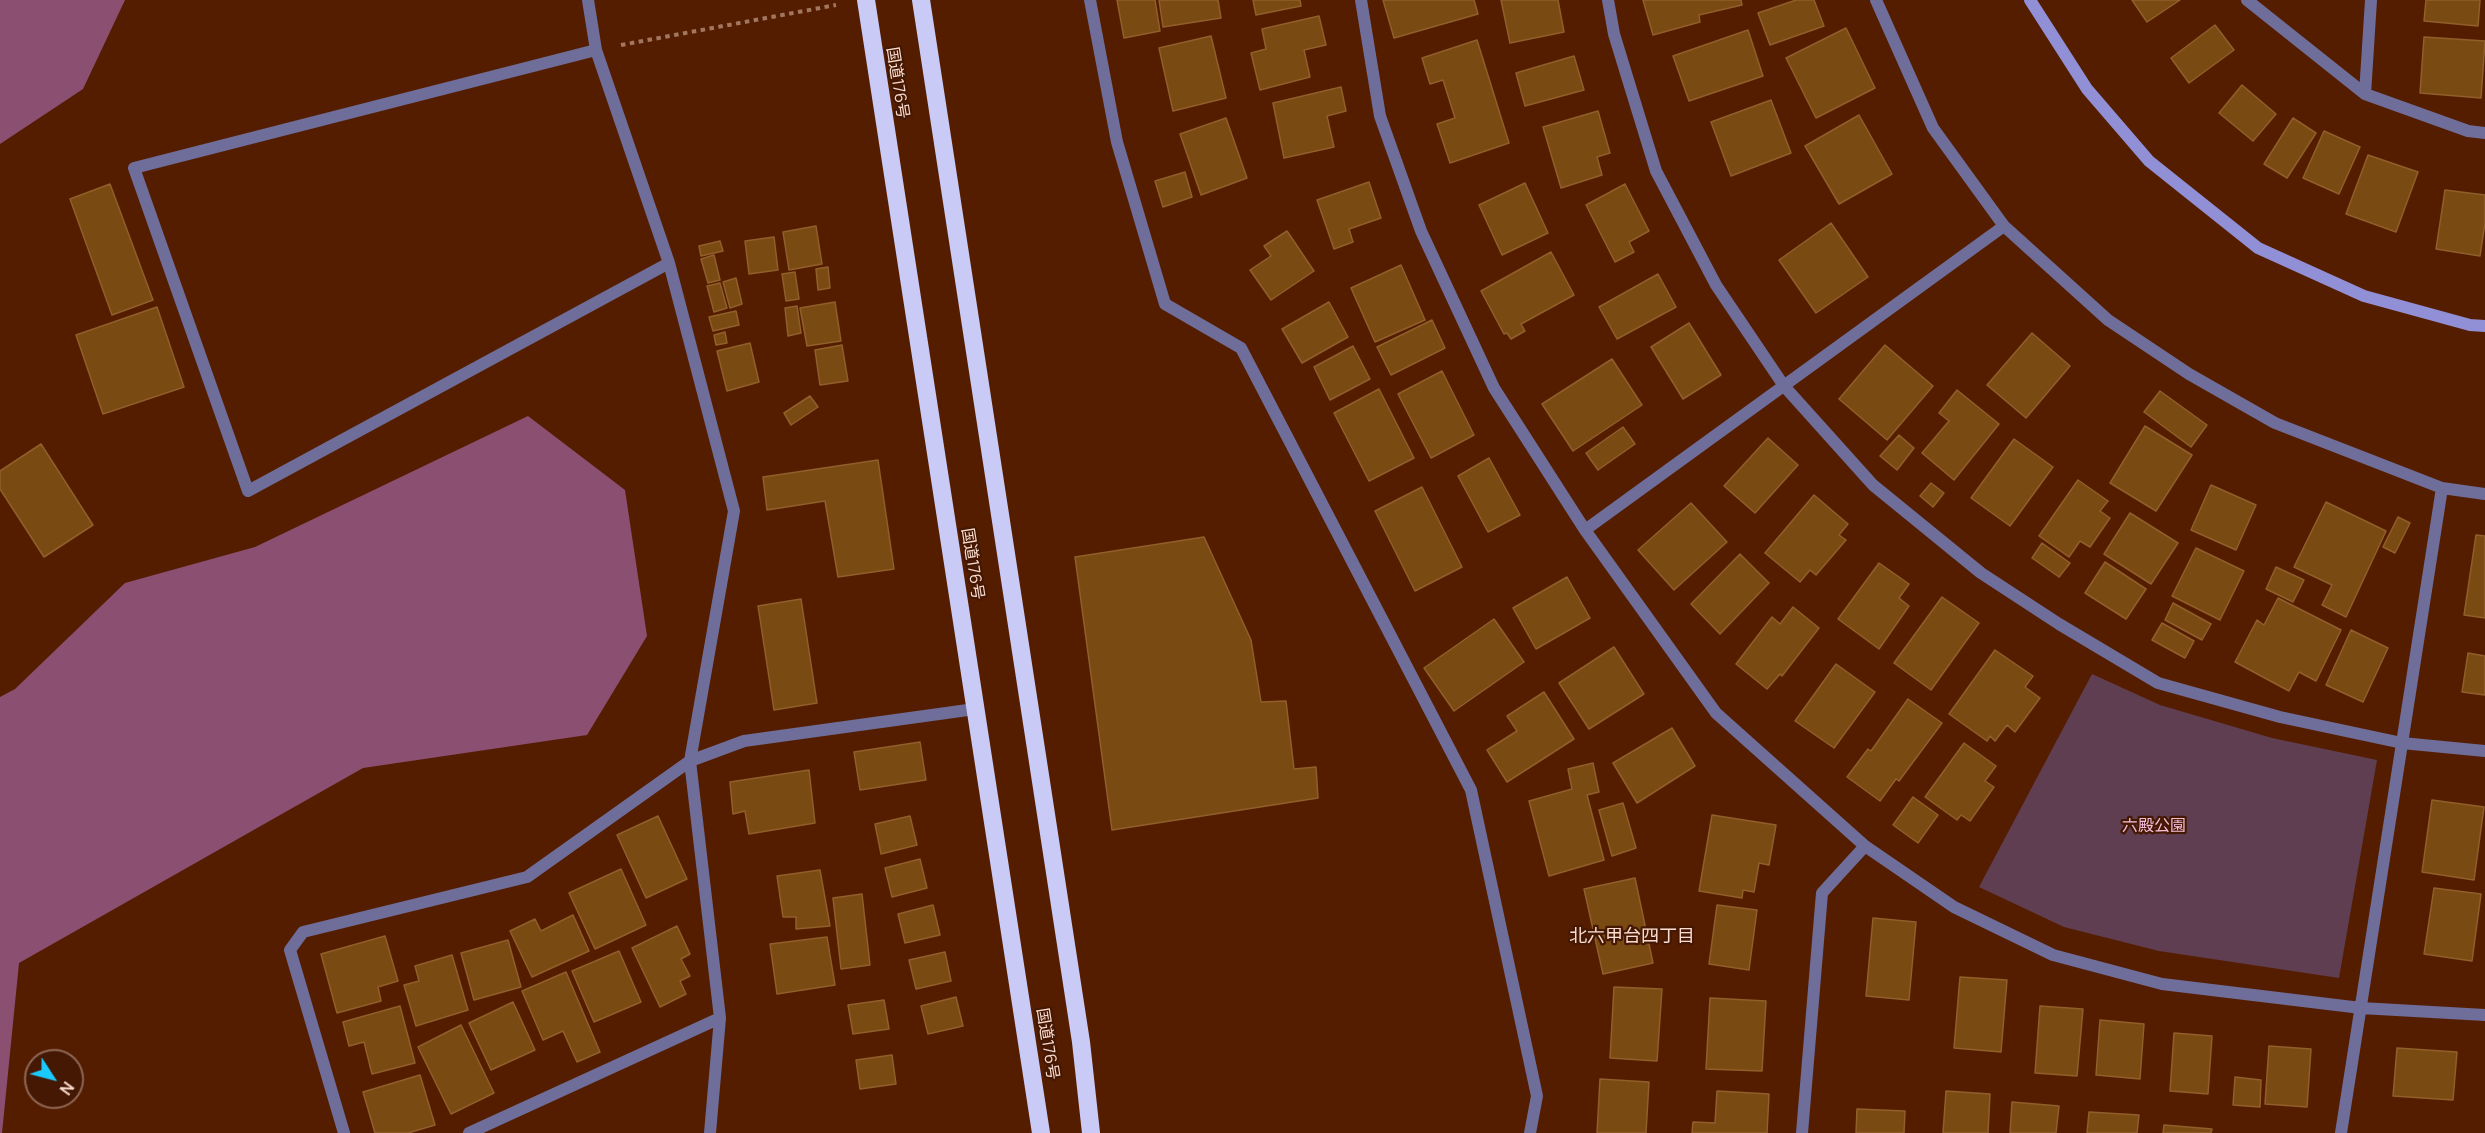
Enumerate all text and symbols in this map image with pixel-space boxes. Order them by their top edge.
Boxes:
street label: 国道176号 [882,46,912,120]
street label: 国道176号 [957,527,987,601]
park label: 六殿公園 [2122,817,2186,837]
district label: 北六甲台四丁目 [1569,926,1695,948]
street label: 国道176号 [1032,1007,1062,1081]
north arrow [24,1049,84,1109]
text: N [55,1077,79,1100]

